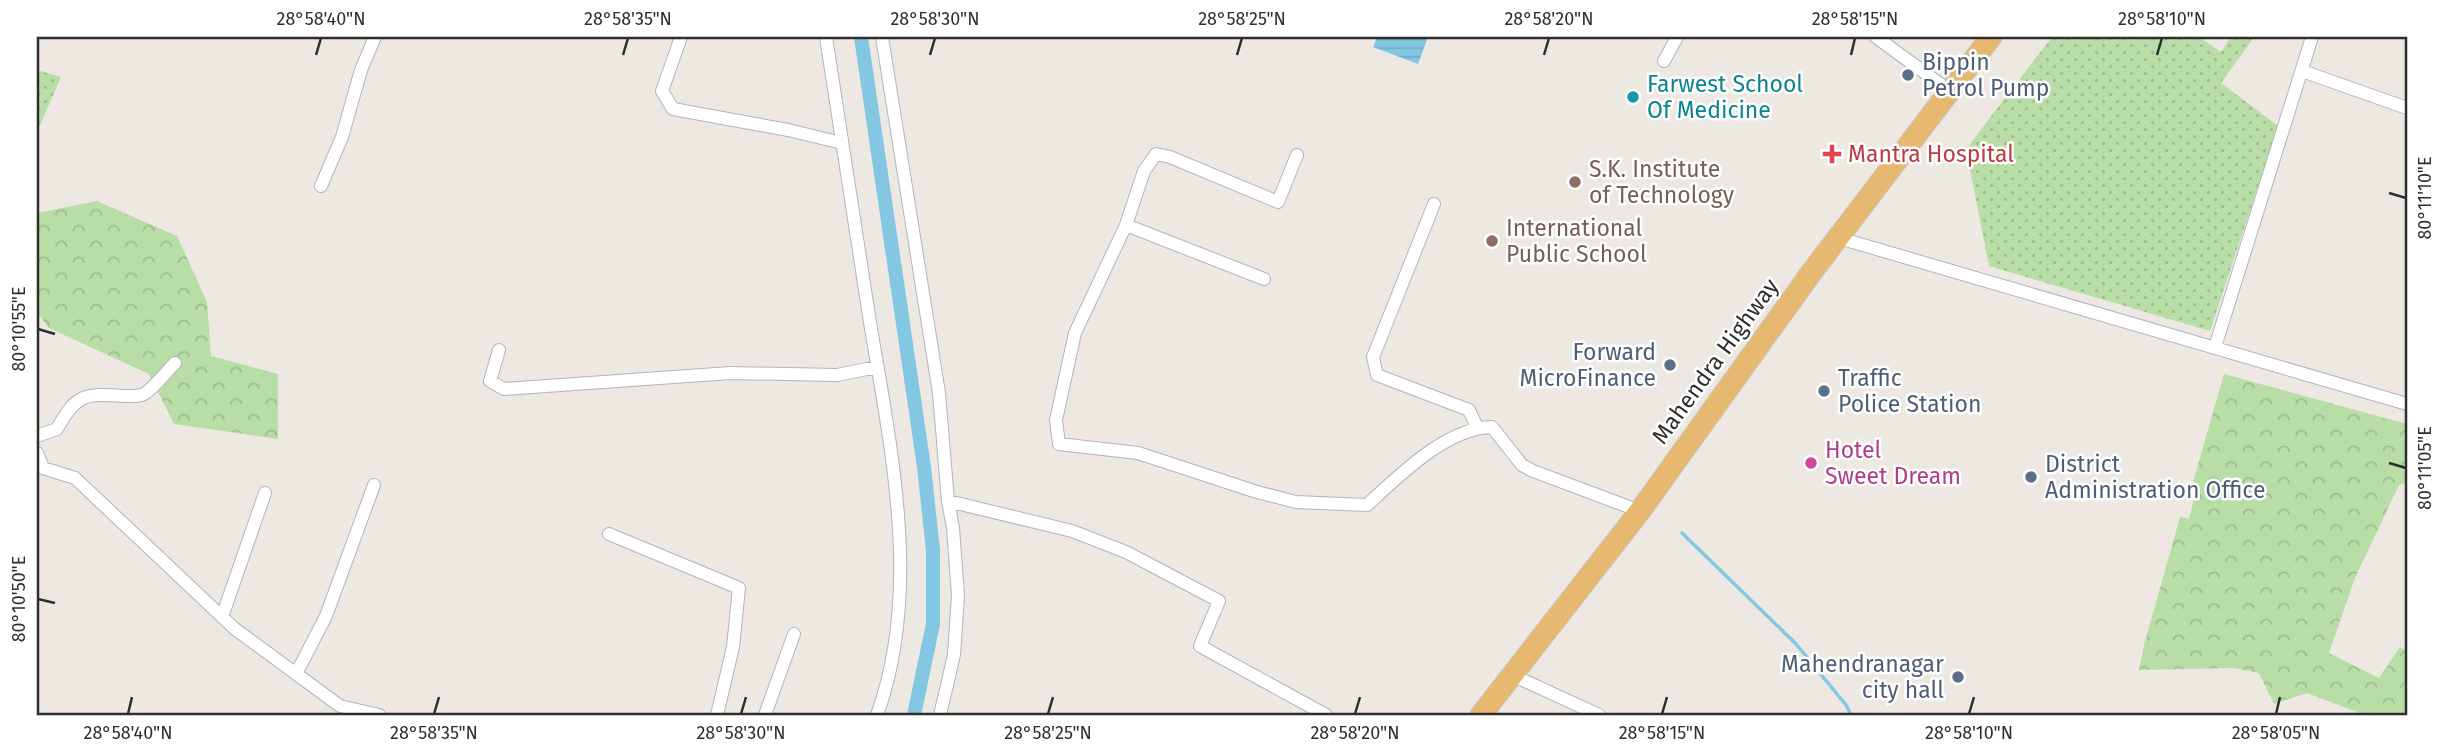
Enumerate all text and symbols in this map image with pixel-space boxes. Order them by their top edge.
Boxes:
text: 28°58'40"N [276,8,366,30]
text: 28°58'35"N [584,8,672,30]
text: 28°58'30"N [890,8,980,30]
text: 28°58'25"N [1198,8,1286,30]
text: 28°58'20"N [1504,8,1594,30]
text: 28°58'15"N [1812,8,1898,30]
text: 28°58'10"N [2118,8,2206,30]
place label: Bippin Petrol Pump [1922,48,2049,102]
marker: Bippin Petrol Pump [1900,67,1916,83]
place label: Farwest School Of Medicine [1647,70,1803,124]
marker: Farwest School Of Medicine [1625,89,1641,105]
place label: Mantra Hospital [1848,140,2014,168]
marker: Mantra Hospital [1822,144,1842,164]
place label: S.K. Institute of Technology [1589,155,1735,209]
text: 80°11'10"E [2414,156,2436,240]
marker: S.K. Institute of Technology [1567,174,1583,190]
place label: International Public School [1506,214,1647,268]
marker: International Public School [1484,233,1500,249]
street label: Mahendra Highway [1646,272,1785,449]
text: 80°10'55"E [8,286,30,372]
place label: Forward MicroFinance [1519,338,1656,392]
marker: Forward MicroFinance [1662,357,1678,373]
place label: Traffic Police Station [1838,364,1981,418]
marker: Traffic Police Station [1816,383,1832,399]
text: 80°11'05"E [2414,426,2436,510]
place label: Hotel Sweet Dream [1825,436,1961,490]
place label: District Administration Office [2045,450,2265,504]
marker: Hotel Sweet Dream [1803,455,1819,471]
marker: District Administration Office [2023,469,2039,485]
text: 80°10'50"E [8,556,30,642]
place label: Mahendranagar city hall [1781,650,1944,704]
marker: Mahendranagar city hall [1950,669,1966,685]
text: 28°58'40"N [83,722,173,744]
text: 28°58'35"N [390,722,478,744]
text: 28°58'30"N [696,722,786,744]
text: 28°58'25"N [1004,722,1092,744]
text: 28°58'20"N [1310,722,1400,744]
text: 28°58'15"N [1619,722,1705,744]
text: 28°58'10"N [1925,722,2013,744]
text: 28°58'05"N [2232,722,2320,744]

